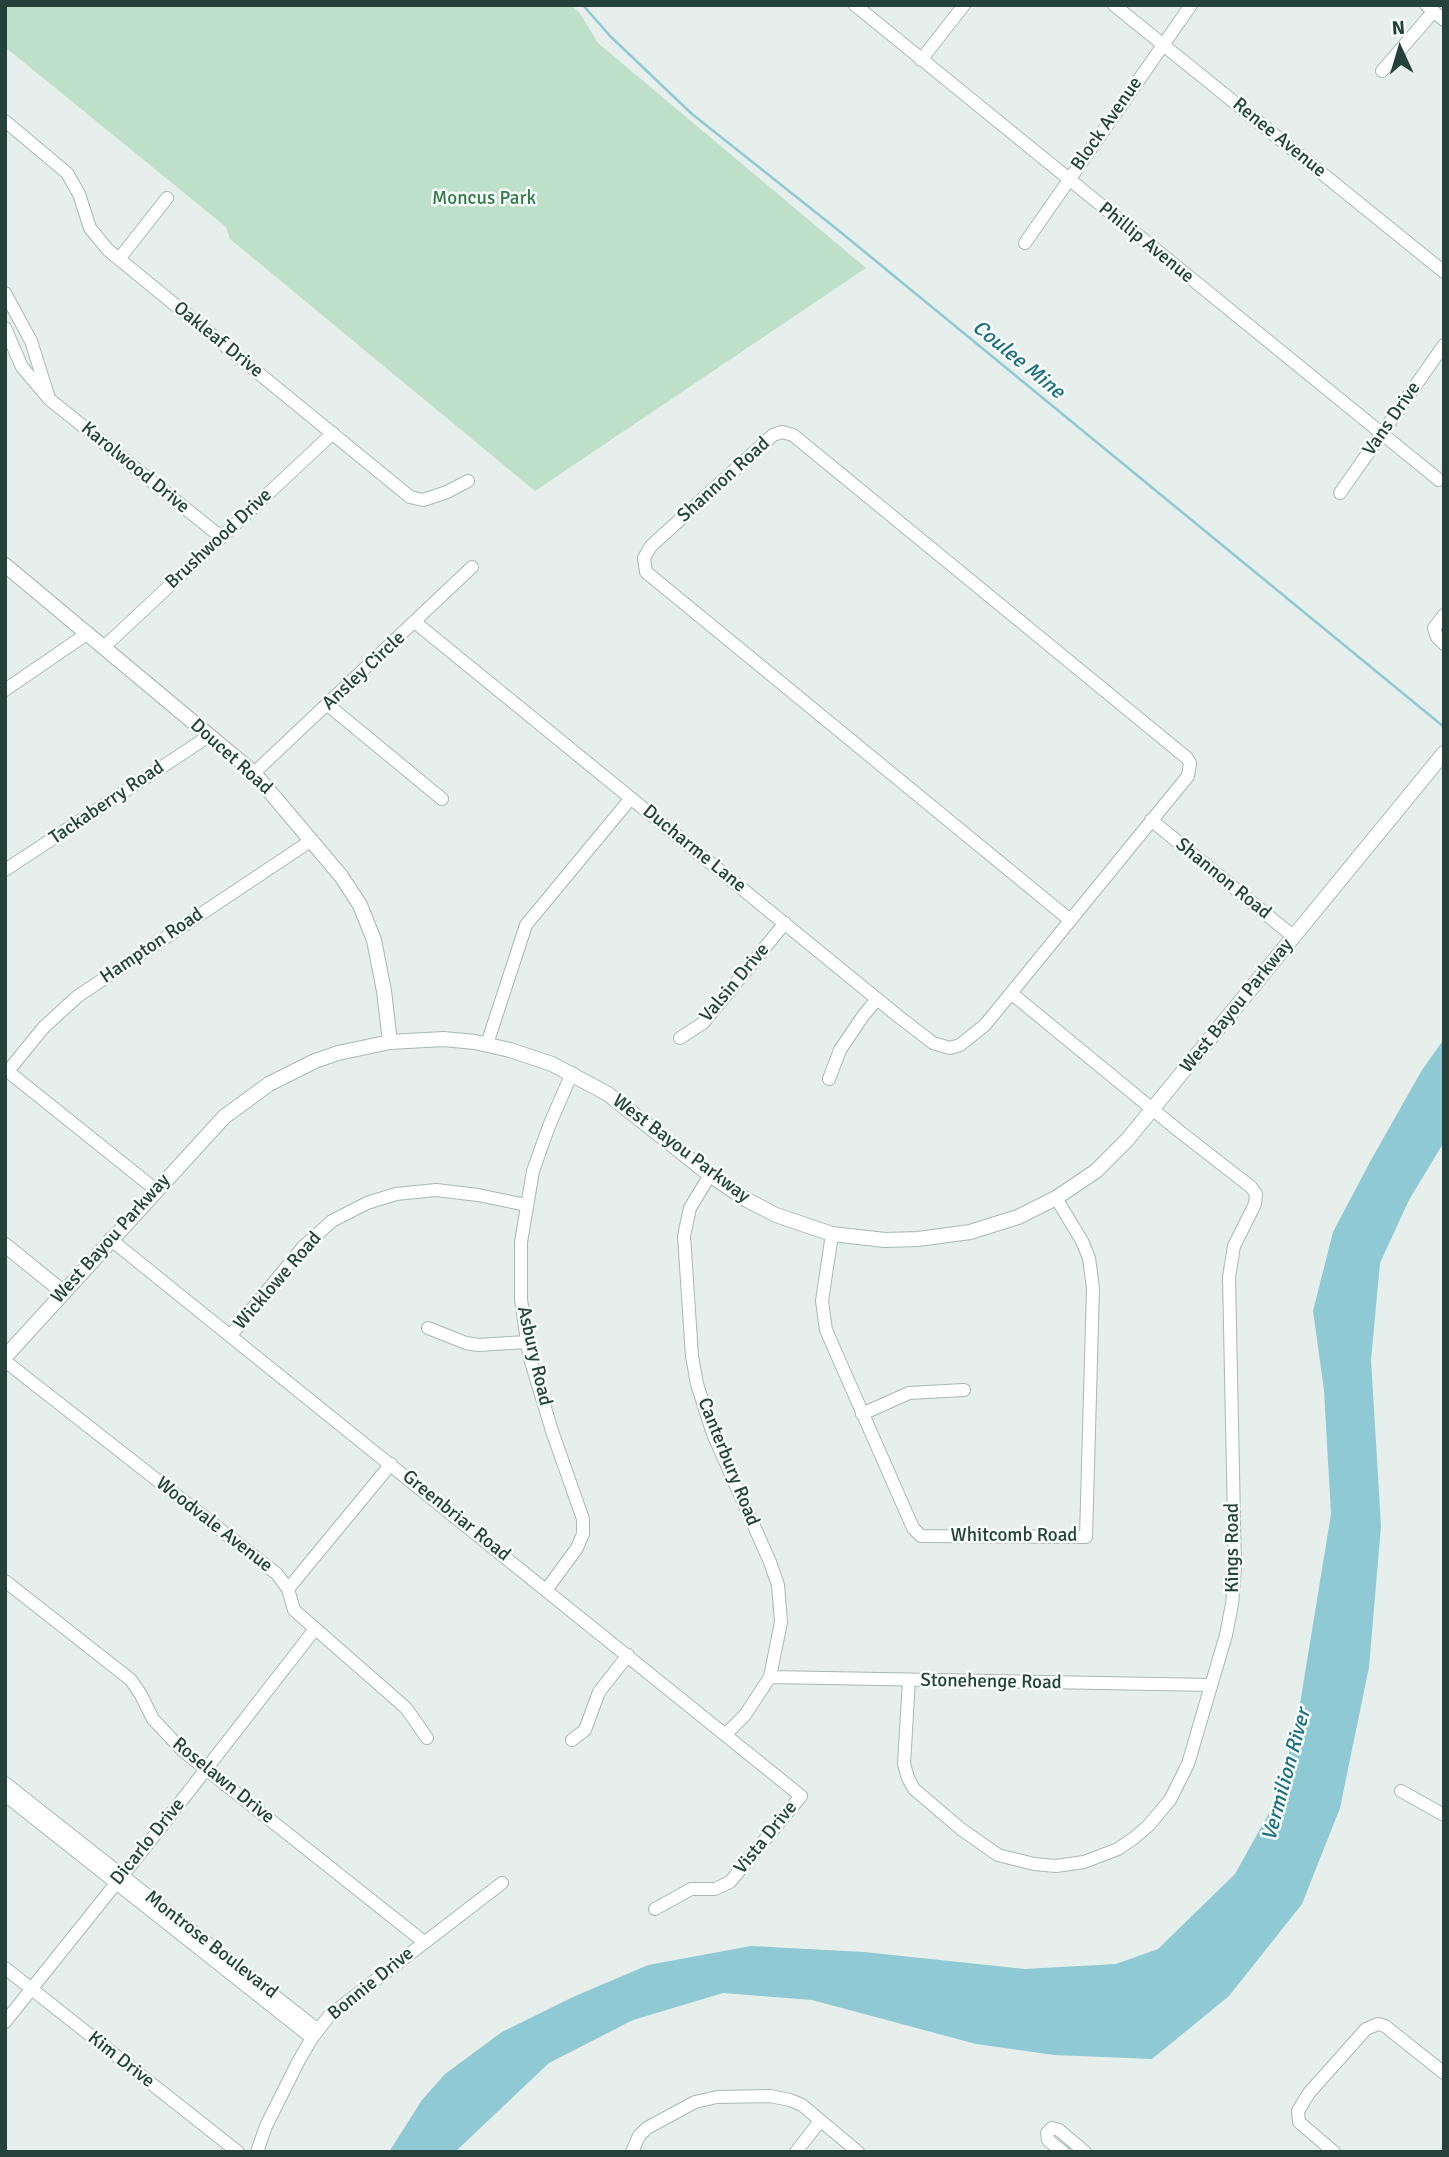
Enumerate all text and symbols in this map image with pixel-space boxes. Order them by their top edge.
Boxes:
north arrow [1365,14,1435,84]
text: N [1391,16,1406,40]
street label: Block Avenue [1066,73,1148,175]
street label: Renee Avenue [1228,93,1330,183]
park label: Moncus Park [432,188,536,210]
street label: Phillip Avenue [1094,198,1198,288]
street label: Oakleaf Drive [169,297,267,383]
water label: Coulee Mine [967,315,1069,405]
street label: Vans Drive [1358,378,1426,460]
street label: Karolwood Drive [76,417,194,519]
street label: Shannon Road [673,433,775,527]
street label: Brushwood Drive [161,484,277,594]
street label: Ansley Circle [318,627,410,715]
street label: Doucet Road [185,714,277,800]
street label: Tackaberry Road [45,756,169,850]
street label: Ducharme Lane [638,800,750,898]
street label: Shannon Road [1171,834,1275,924]
street label: Hampton Road [96,903,208,989]
street label: West Bayou Parkway [1176,934,1298,1078]
street label: Valsin Drive [695,939,775,1027]
street label: West Bayou Parkway [608,1090,754,1208]
street label: West Bayou Parkway [47,1170,175,1308]
street label: Wicklowe Road [229,1227,327,1335]
street label: Asbury Road [511,1304,557,1408]
street label: Canterbury Road [692,1395,764,1529]
street label: Greenbriar Road [397,1466,515,1566]
street label: Woodvale Avenue [151,1472,277,1578]
street label: Kings Road [1222,1503,1244,1593]
street label: Whitcomb Road [951,1525,1077,1547]
street label: Stonehenge Road [920,1669,1062,1695]
water label: Vermilion River [1257,1706,1317,1844]
street label: Roselawn Drive [167,1733,279,1829]
street label: Dicarlo Drive [106,1794,190,1890]
street label: Vista Drive [730,1797,802,1879]
street label: Montrose Boulevard [140,1886,282,2004]
street label: Bonnie Drive [324,1943,418,2025]
street label: Kim Drive [83,2027,159,2093]

